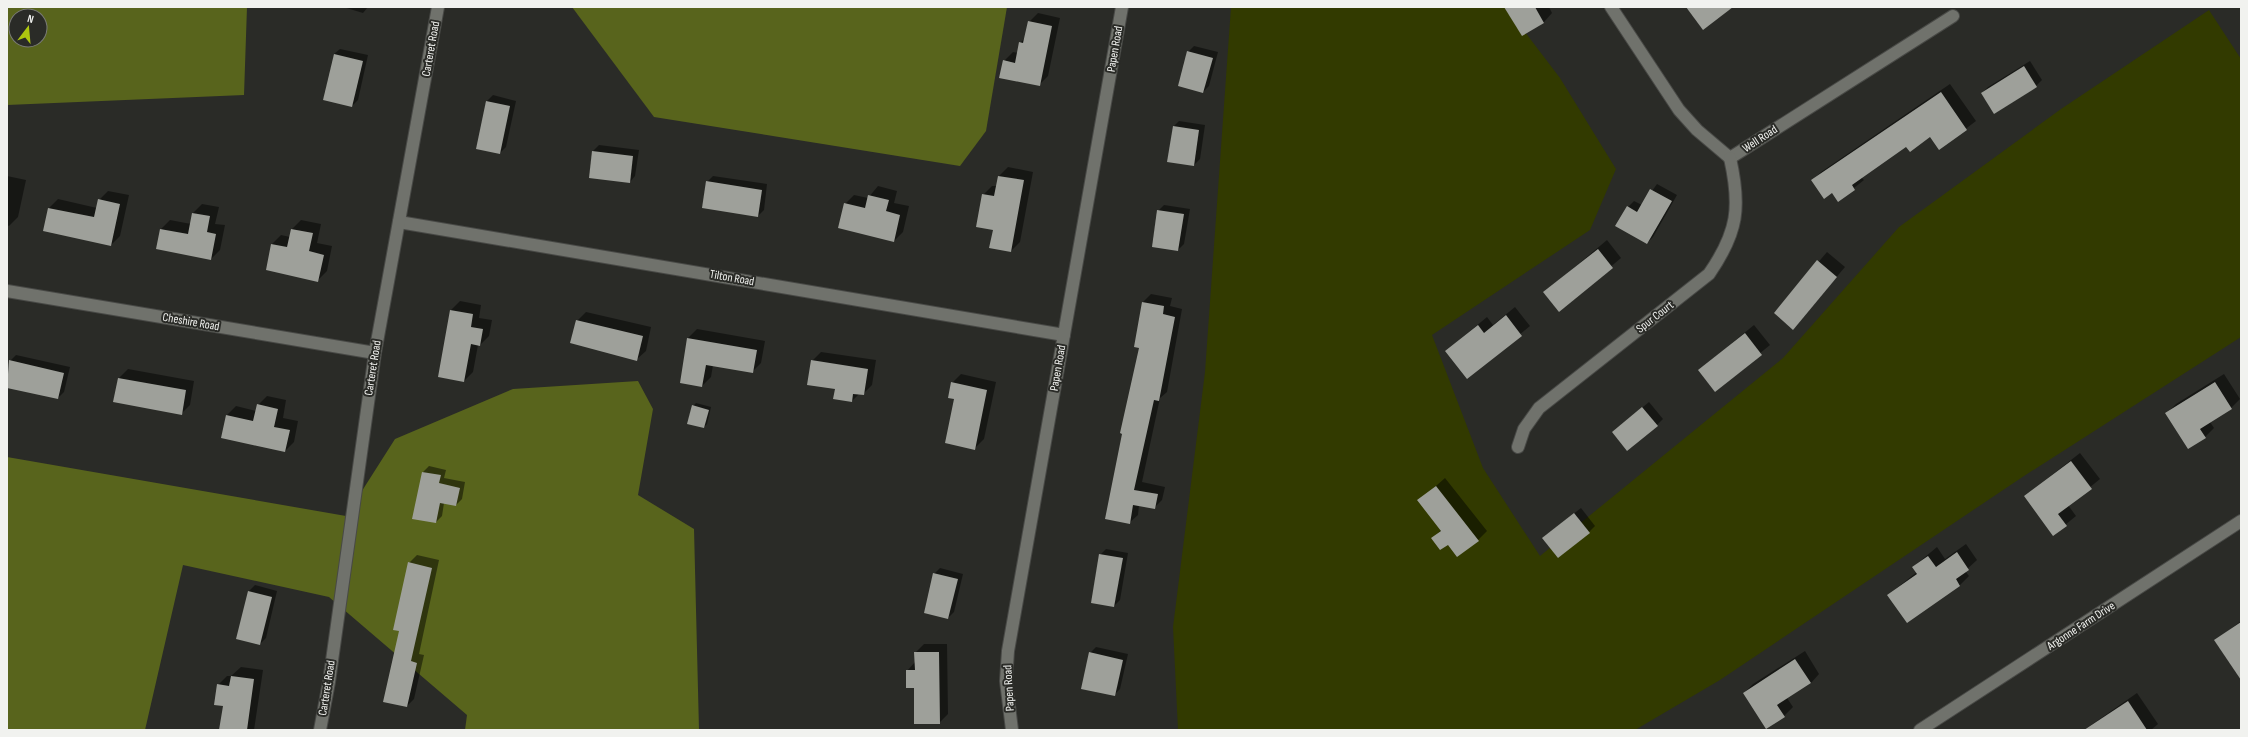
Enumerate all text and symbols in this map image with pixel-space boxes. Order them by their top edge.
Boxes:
north arrow [8,8,48,48]
text: N [26,12,35,26]
street label: Carteret Road [419,20,443,78]
street label: Papen Road [1104,25,1126,73]
street label: Well Road [1740,122,1780,156]
street label: Tilton Road [709,267,755,289]
street label: Spur Court [1633,298,1677,336]
street label: Cheshire Road [161,310,221,334]
street label: Carteret Road [361,339,385,397]
street label: Papen Road [1047,344,1069,392]
street label: Argonne Farm Drive [2043,598,2118,654]
street label: Carteret Road [315,659,339,717]
street label: Papen Road [1000,664,1018,712]

